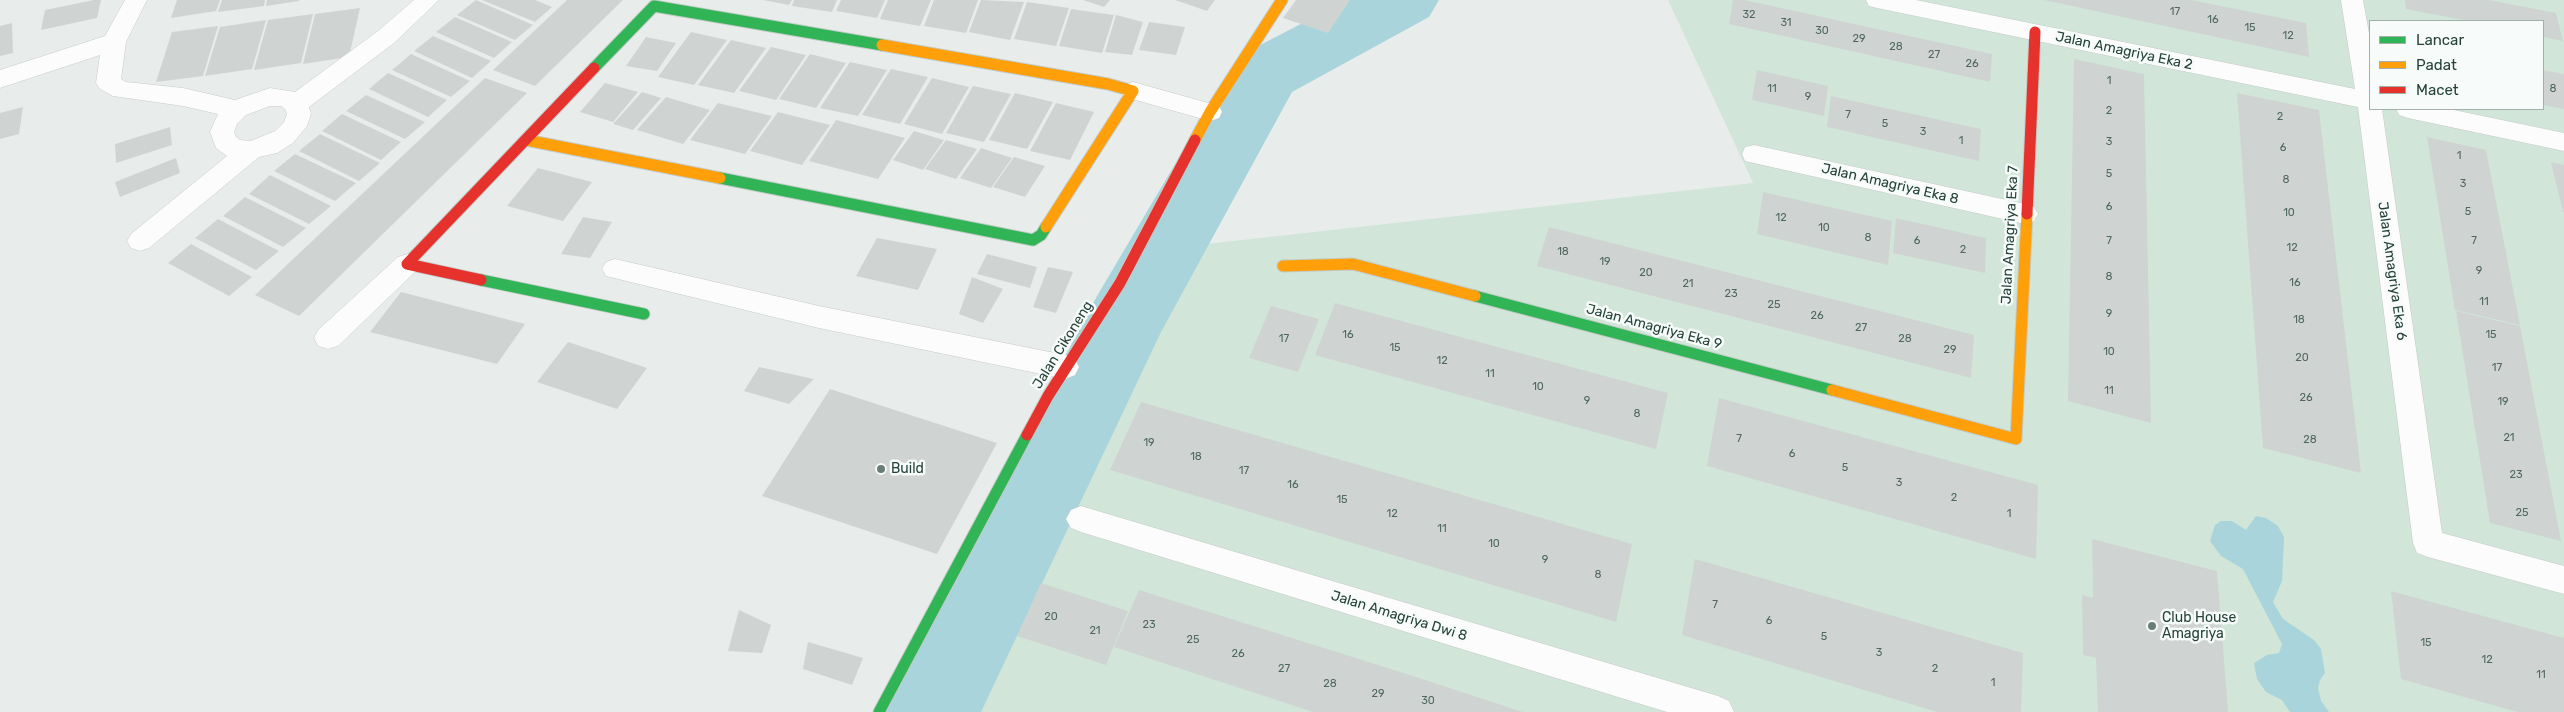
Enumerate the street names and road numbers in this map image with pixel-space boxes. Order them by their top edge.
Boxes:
street label: Jalan Amagriya Eka 2 [2054,28,2194,74]
street label: Jalan Amagriya Eka 8 [1820,160,1960,208]
street label: Jalan Amagriya Eka 7 [1998,165,2022,305]
street label: Jalan Amagriya Eka 6 [2374,201,2410,341]
street label: Jalan Cikoneng [1029,298,1097,392]
street label: Jalan Amagriya Eka 9 [1584,301,1724,353]
street label: Jalan Amagriya Dwi 8 [1329,587,1469,645]

